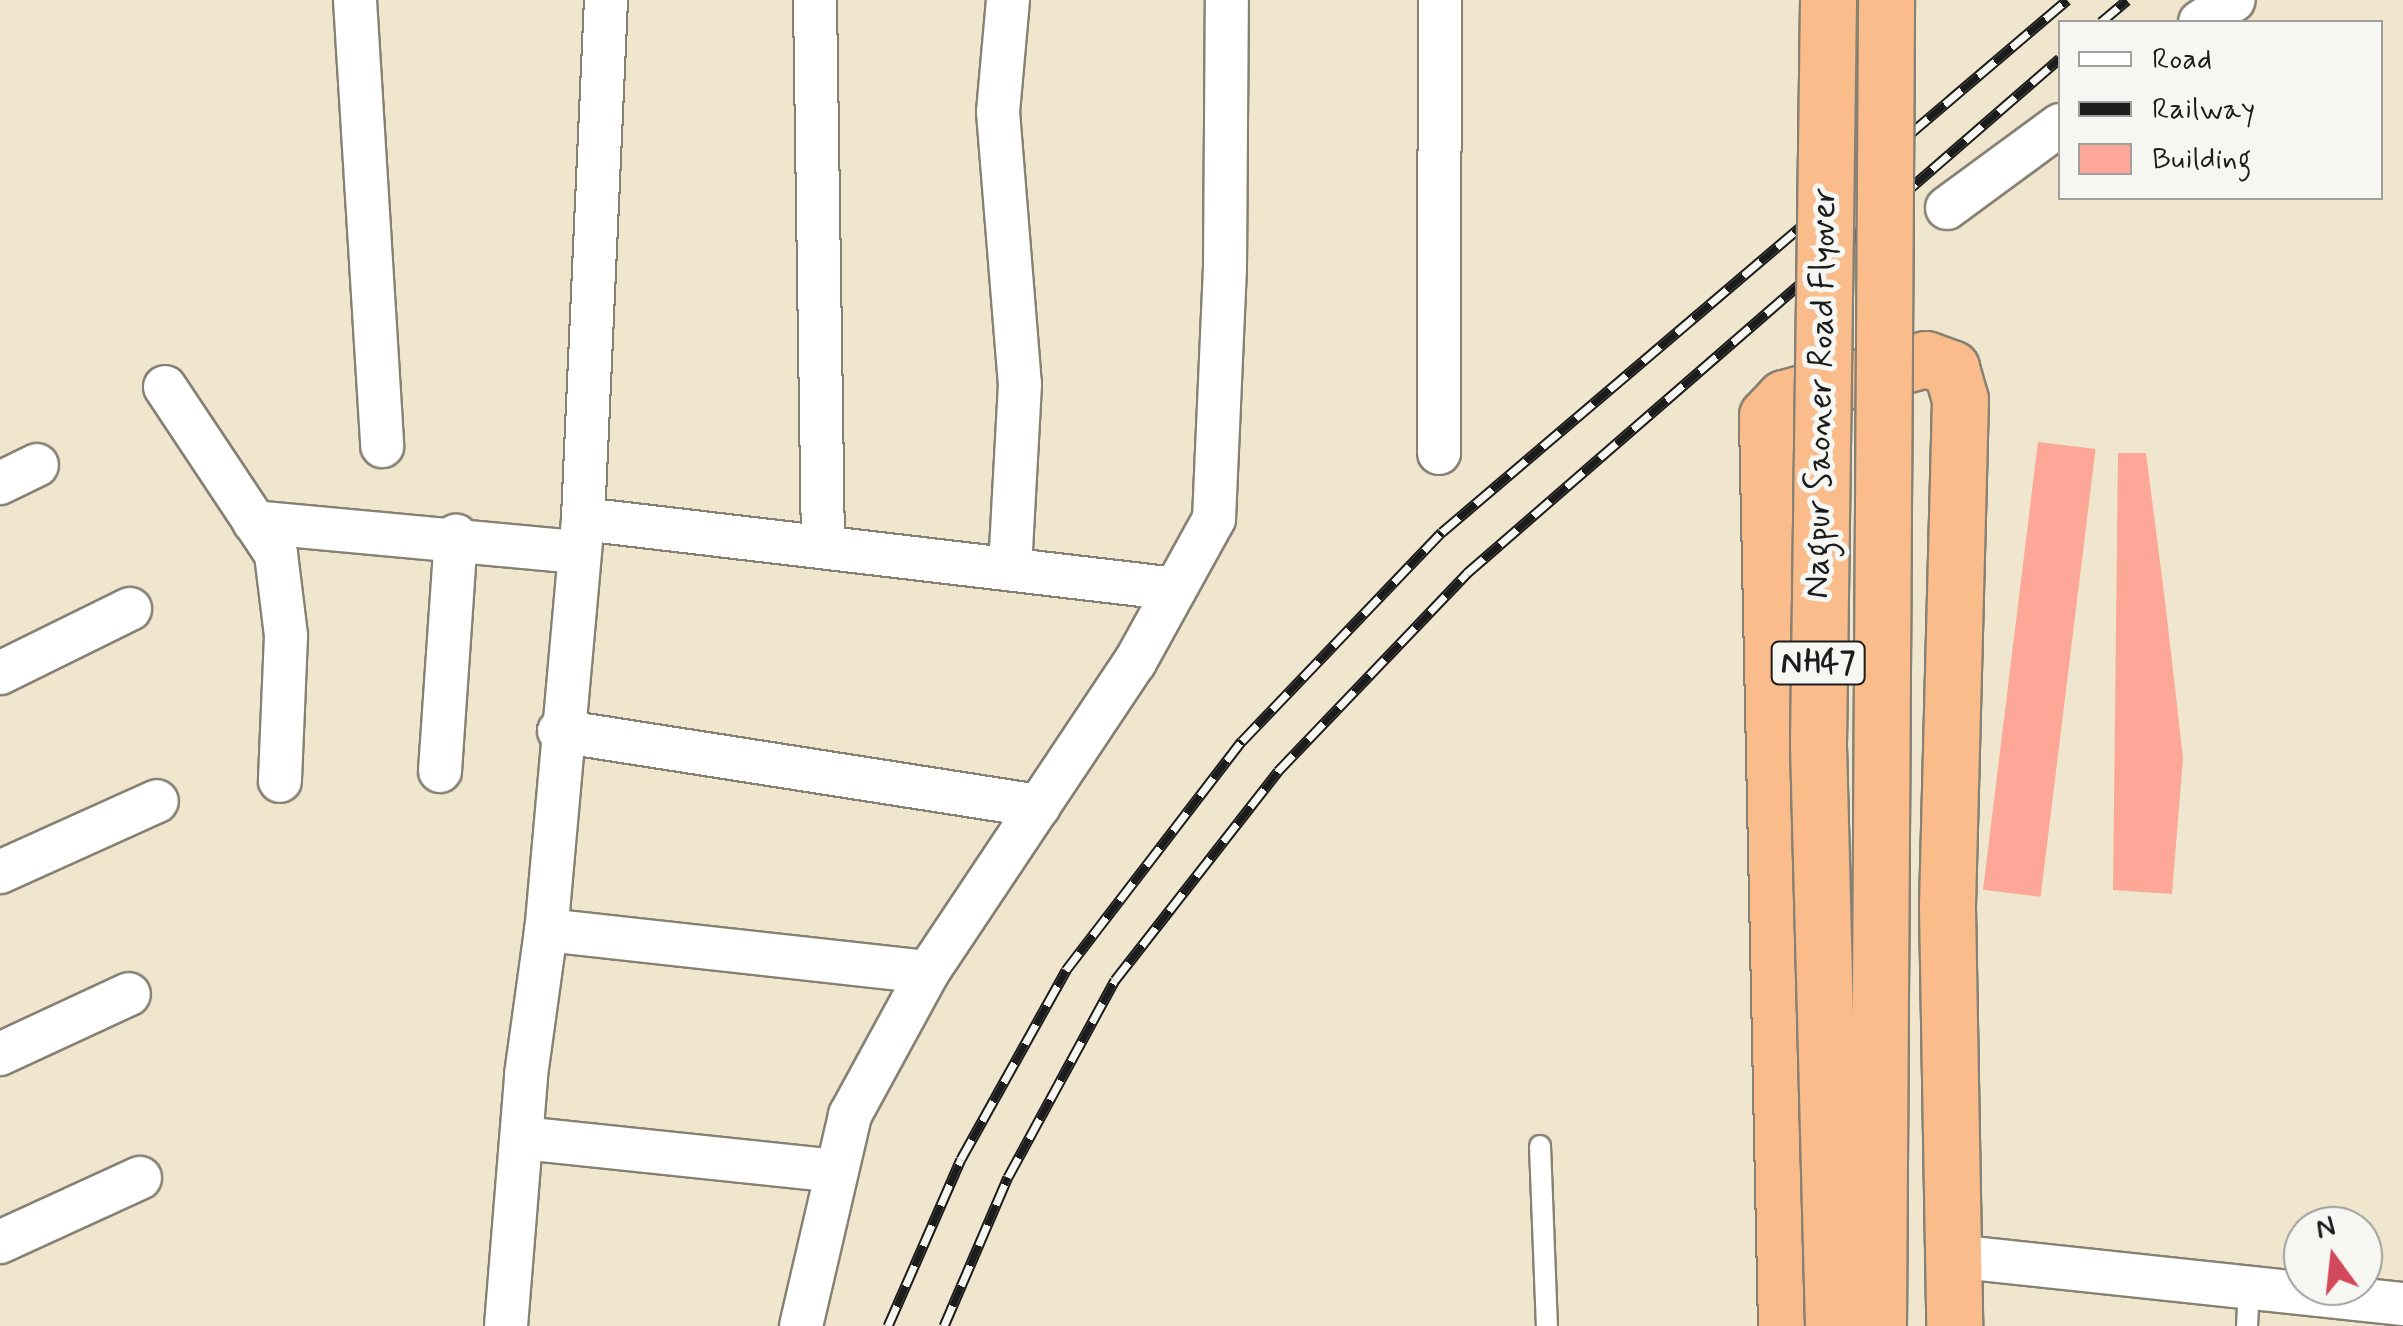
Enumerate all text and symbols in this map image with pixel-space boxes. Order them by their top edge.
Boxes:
legend [2058,20,2383,200]
text: Road [2152,40,2212,79]
text: Railway [2152,90,2255,129]
text: Building [2152,140,2251,179]
street label: Nagpur Saoner Road Flyover [1796,190,1846,596]
road number: NH47 [1770,636,1866,690]
north arrow [2283,1206,2383,1306]
text: N [2312,1208,2339,1249]

